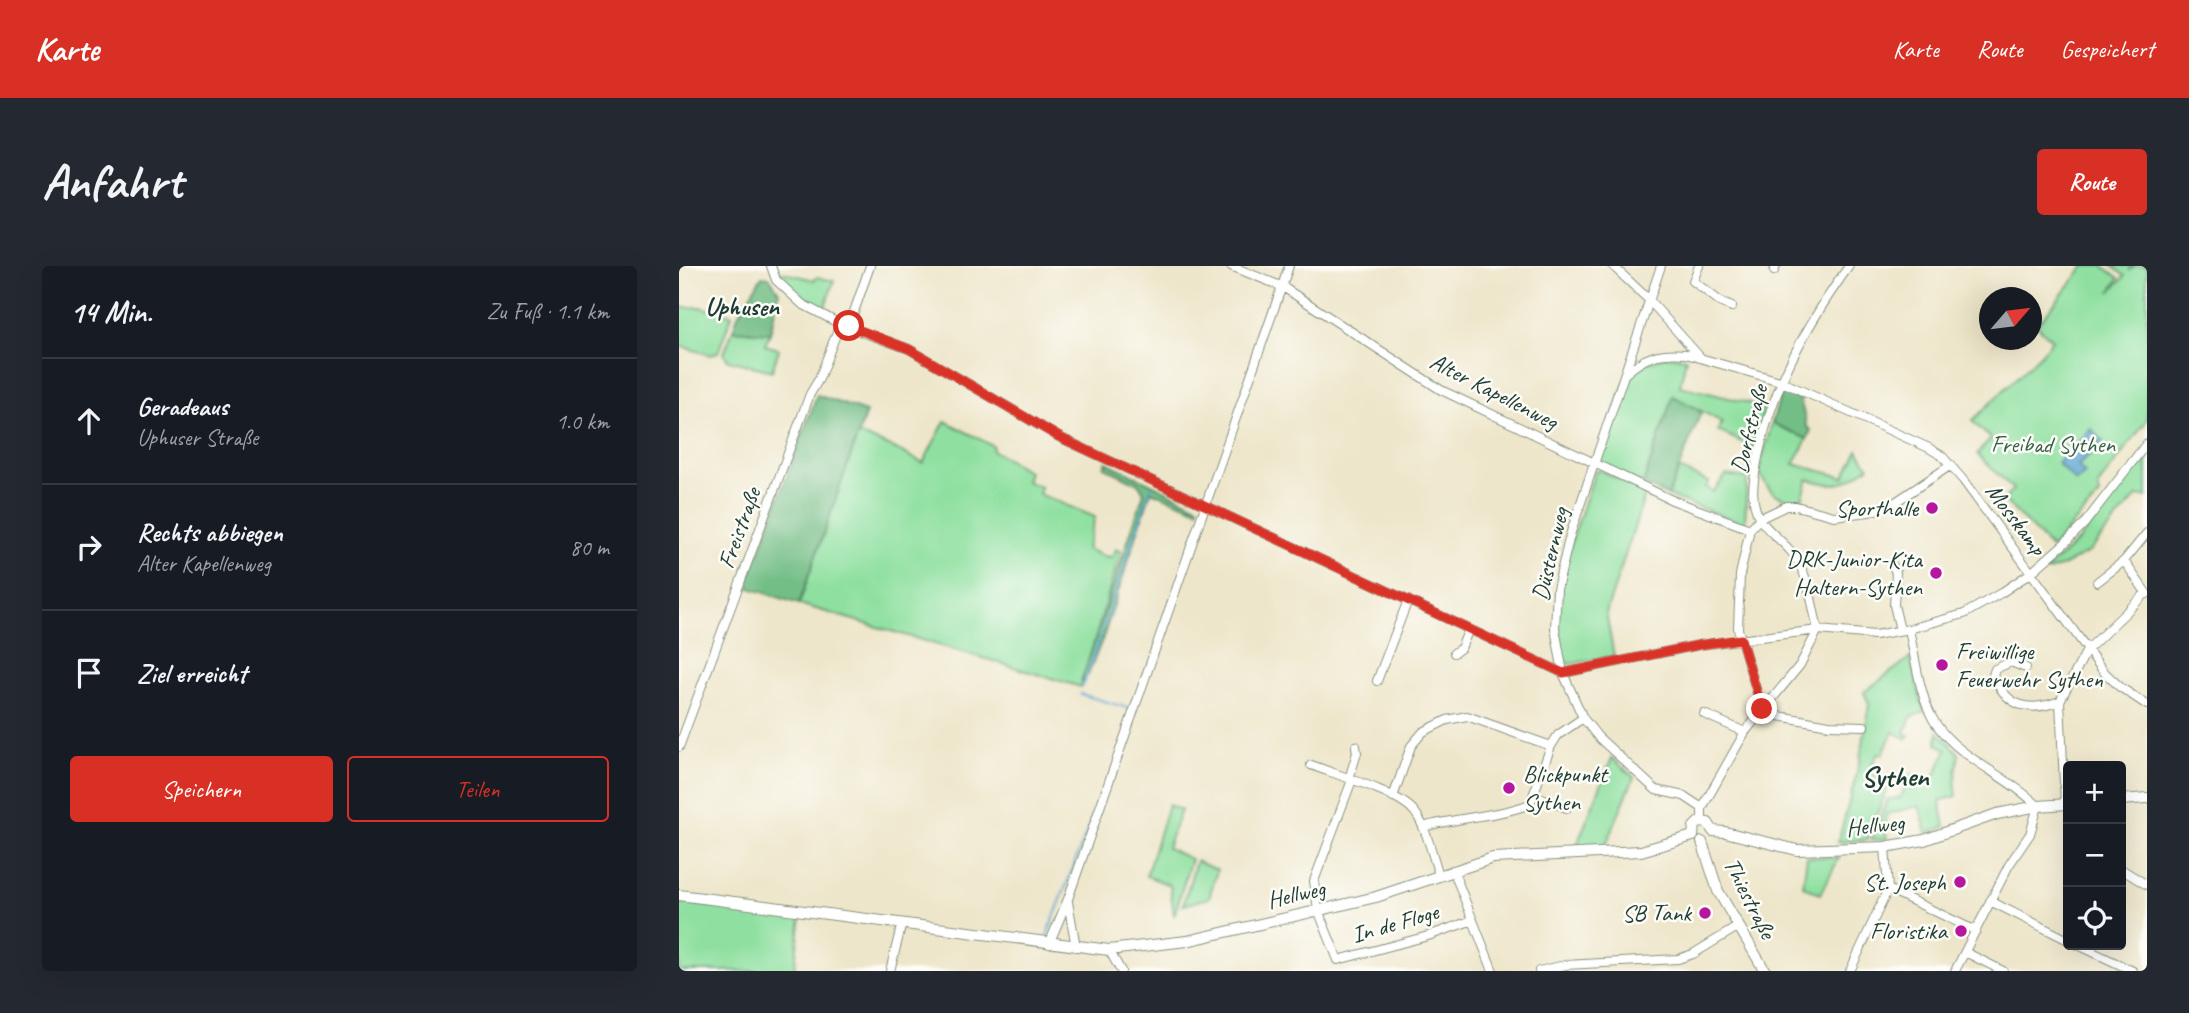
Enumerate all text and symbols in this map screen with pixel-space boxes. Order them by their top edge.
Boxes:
text: Karte [35,28,99,70]
text: Karte [1893,34,1939,64]
text: Route [1977,34,2022,64]
text: Gespeichert [2060,34,2154,64]
button: Route [2037,149,2147,215]
text: Anfahrt [42,151,182,213]
north arrow [1979,287,2042,350]
district label: Uphusen [705,290,780,323]
text: 14 Min. [70,293,152,331]
text: Zu Fuß · 1.1 km [487,297,609,326]
route start [833,310,864,341]
street label: Alter Kapellenweg [1425,346,1564,437]
street label: Dorfstraße [1724,380,1775,476]
text: Geradeaus [137,390,228,423]
icon: ahead [70,402,108,440]
text: 1.0 km [556,407,609,436]
text: Uphuser Straße [137,423,258,452]
park label: Freibad Sythen [1991,429,2116,459]
street label: Mosskamp [1979,477,2054,563]
street label: Freistraße [711,482,768,572]
place label: Sporthalle [1836,493,1920,523]
marker: Sporthalle [1924,500,1940,516]
street label: Düsternweg [1525,503,1576,604]
text: Rechts abbiegen [137,516,283,549]
icon: right [70,528,108,566]
text: 80 m [570,533,609,562]
place label: DRK-Junior-Kita Haltern-Sythen [1786,544,1923,602]
text: Alter Kapellenweg [137,549,271,578]
marker: DRK-Junior-Kita Haltern-Sythen [1928,565,1944,581]
place label: Freiwillige Feuerwehr Sythen [1956,636,2103,694]
icon: arrive [70,654,108,692]
text: Ziel erreicht [137,657,247,690]
marker: Freiwillige Feuerwehr Sythen [1934,657,1950,673]
route end [1746,693,1777,724]
button: Speichern [70,756,333,822]
button: Teilen [347,756,609,822]
place label: Blickpunkt Sythen [1523,759,1609,817]
district label: Sythen [1861,759,1930,794]
map controls [2063,761,2126,950]
button: + [2063,761,2126,824]
marker: Blickpunkt Sythen [1501,780,1517,796]
street label: Hellweg [1844,807,1907,843]
button: − [2063,824,2126,887]
street label: Thiestraße [1717,852,1784,945]
place label: St. Joseph [1864,867,1947,897]
street label: Hellweg [1264,872,1329,915]
marker: St. Joseph [1952,874,1968,890]
button: locate [2063,887,2126,950]
street label: In de Floge [1348,896,1444,950]
place label: SB Tank [1622,898,1693,928]
marker: SB Tank [1697,905,1713,921]
place label: Floristika [1870,916,1949,946]
marker: Floristika [1953,923,1969,939]

